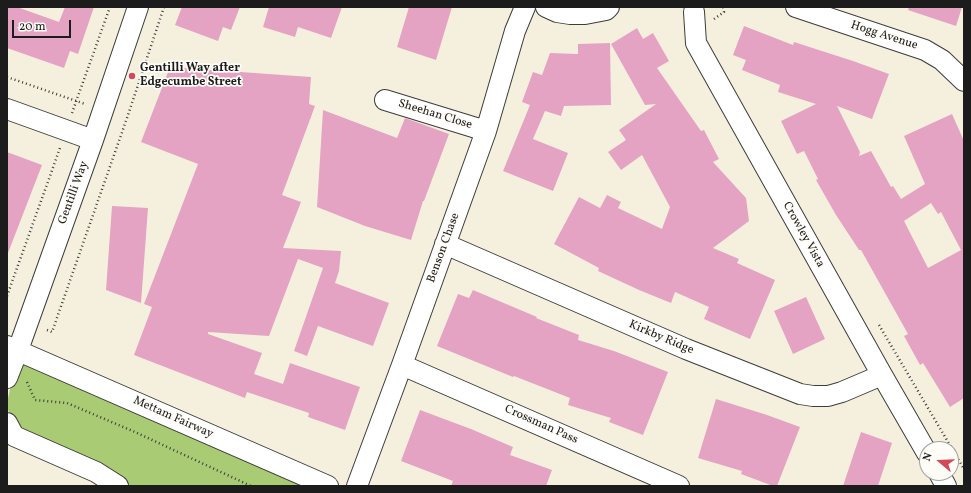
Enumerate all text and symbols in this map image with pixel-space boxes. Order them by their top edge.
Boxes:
scale bar [14,12,73,38]
street label: Hogg Avenue [849,18,919,54]
text: 20 m [19,19,46,35]
place label: Gentilli Way after Edgecumbe Street [140,62,241,90]
marker: Gentilli Way after Edgecumbe Street [127,71,137,81]
street label: Sheehan Close [396,97,474,133]
street label: Gentilli Way [56,160,92,226]
street label: Crowley Vista [779,200,827,270]
street label: Benson Chase [425,211,463,285]
street label: Kirkby Ridge [626,318,696,358]
street label: Mettam Fairway [131,394,215,442]
street label: Crossman Pass [502,402,580,448]
north arrow [919,441,959,481]
text: N [920,451,937,463]

